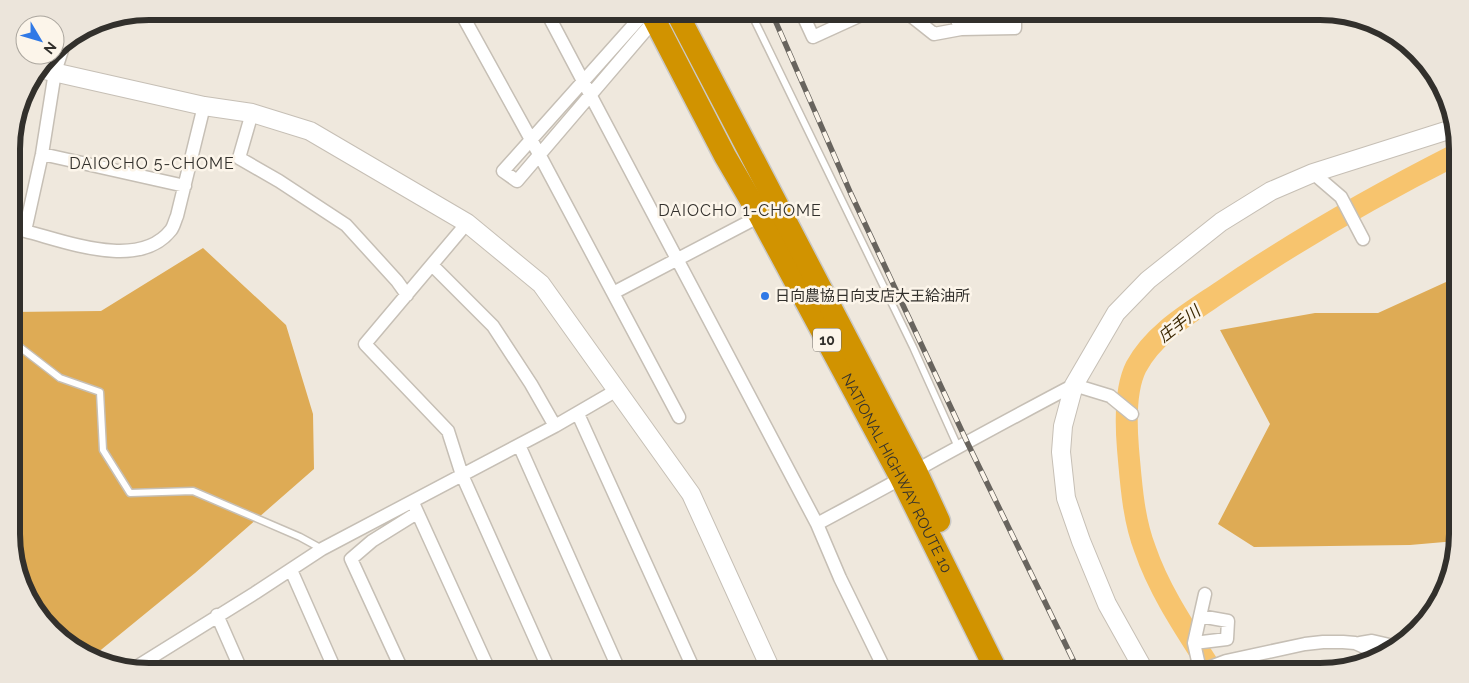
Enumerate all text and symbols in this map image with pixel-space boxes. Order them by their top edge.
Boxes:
north arrow [15,15,65,65]
text: N [41,39,60,57]
district label: DAIOCHO 5-CHOME [69,154,235,173]
district label: DAIOCHO 1-CHOME [658,201,822,220]
place label: 日向農協日向支店大王給油所 [775,287,970,305]
marker: 日向農協日向支店大王給油所 [759,290,771,302]
water label: 庄手川 [1154,301,1205,346]
road number: 10 [813,328,841,352]
street label: NATIONAL HIGHWAY ROUTE 10 [837,370,956,576]

